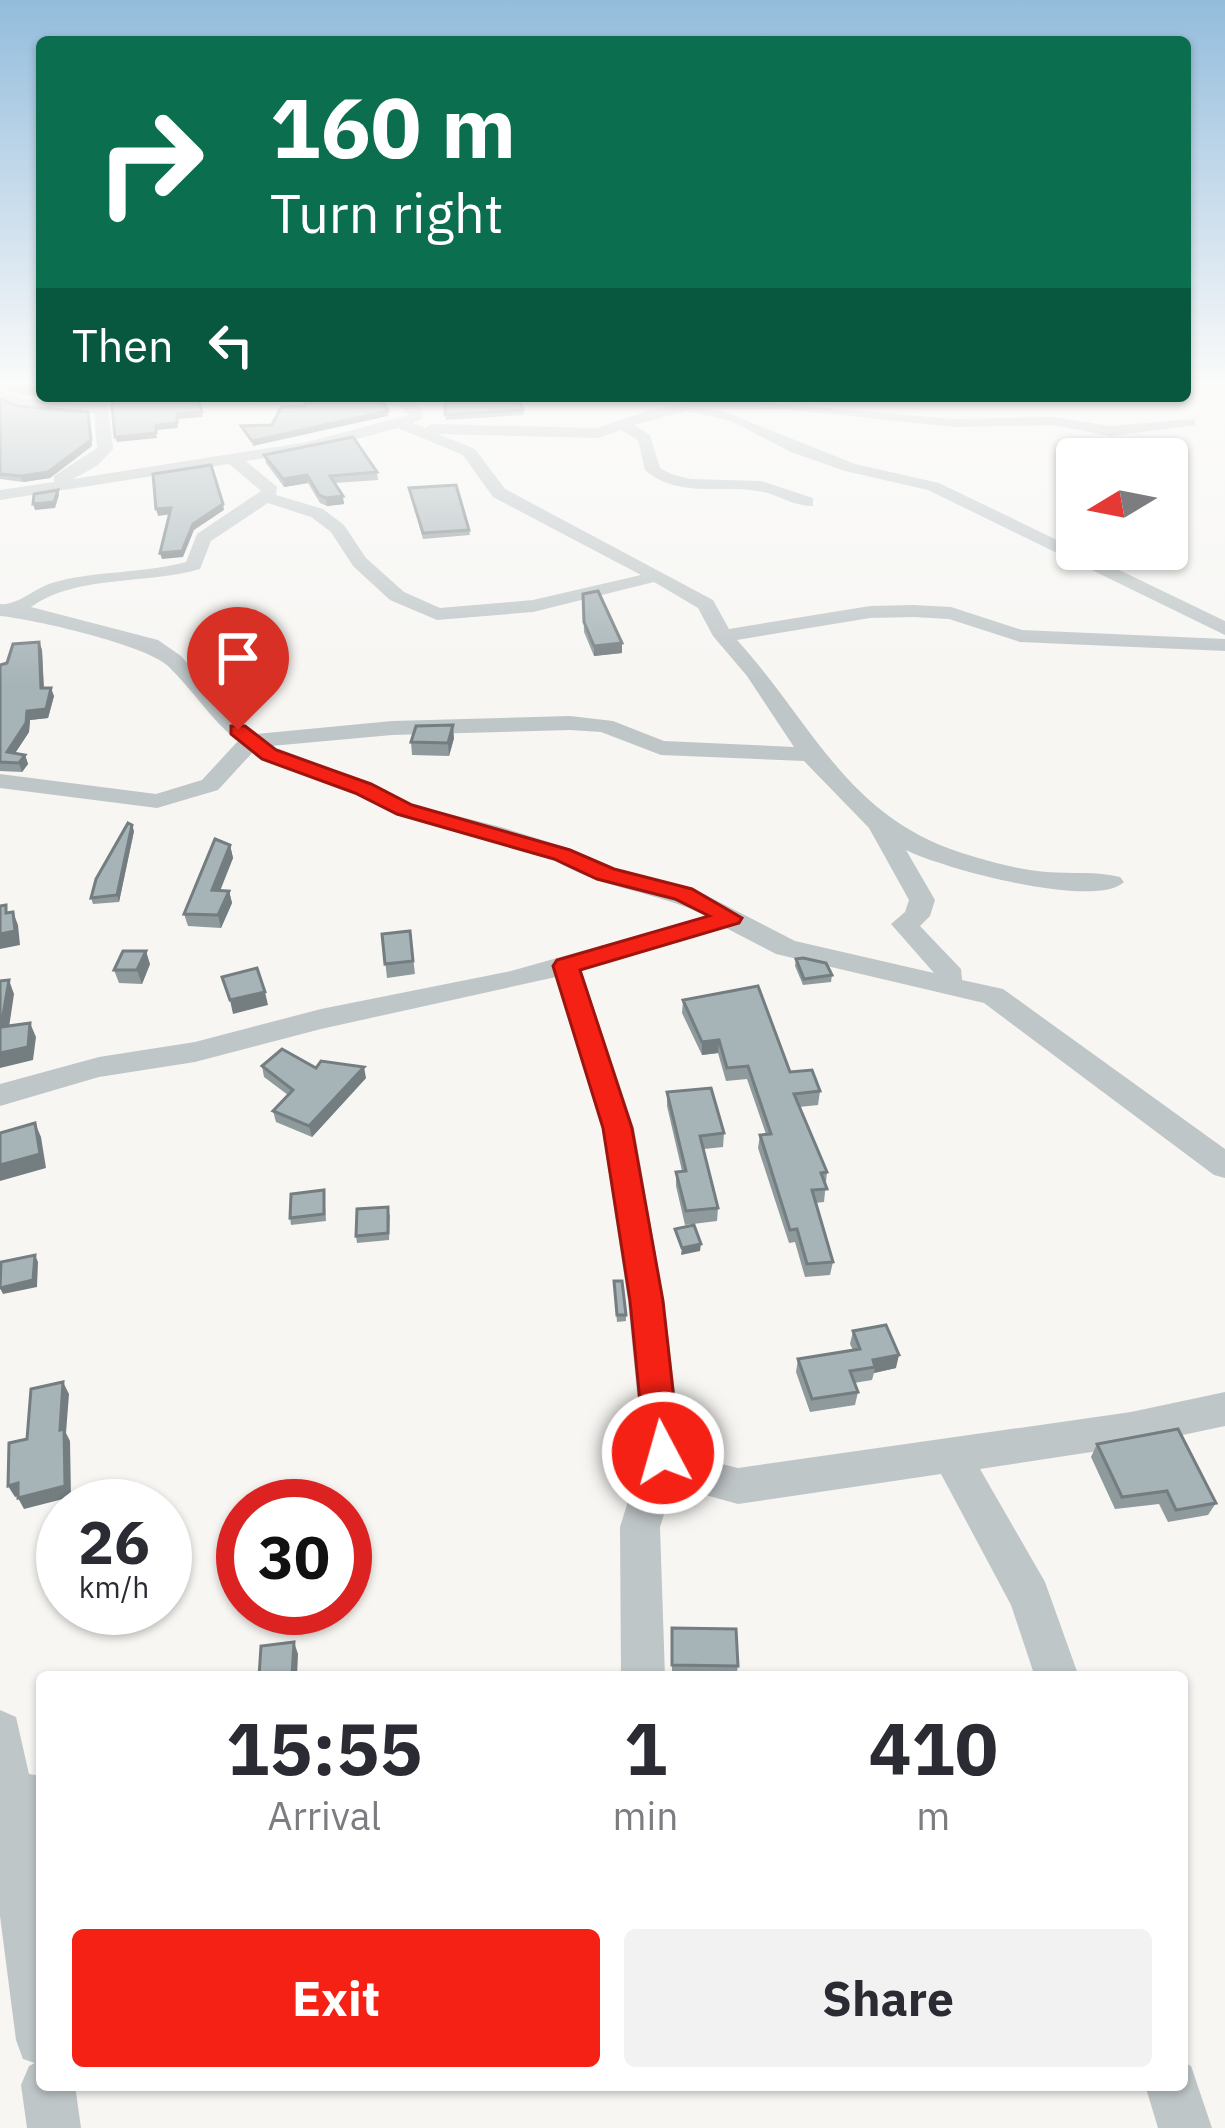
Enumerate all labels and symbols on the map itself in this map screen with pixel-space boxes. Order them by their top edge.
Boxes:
north arrow [1056,438,1188,570]
pin [187,607,289,730]
position arrow [600,1390,726,1516]
speed limit sign: 30 [216,1479,372,1635]

